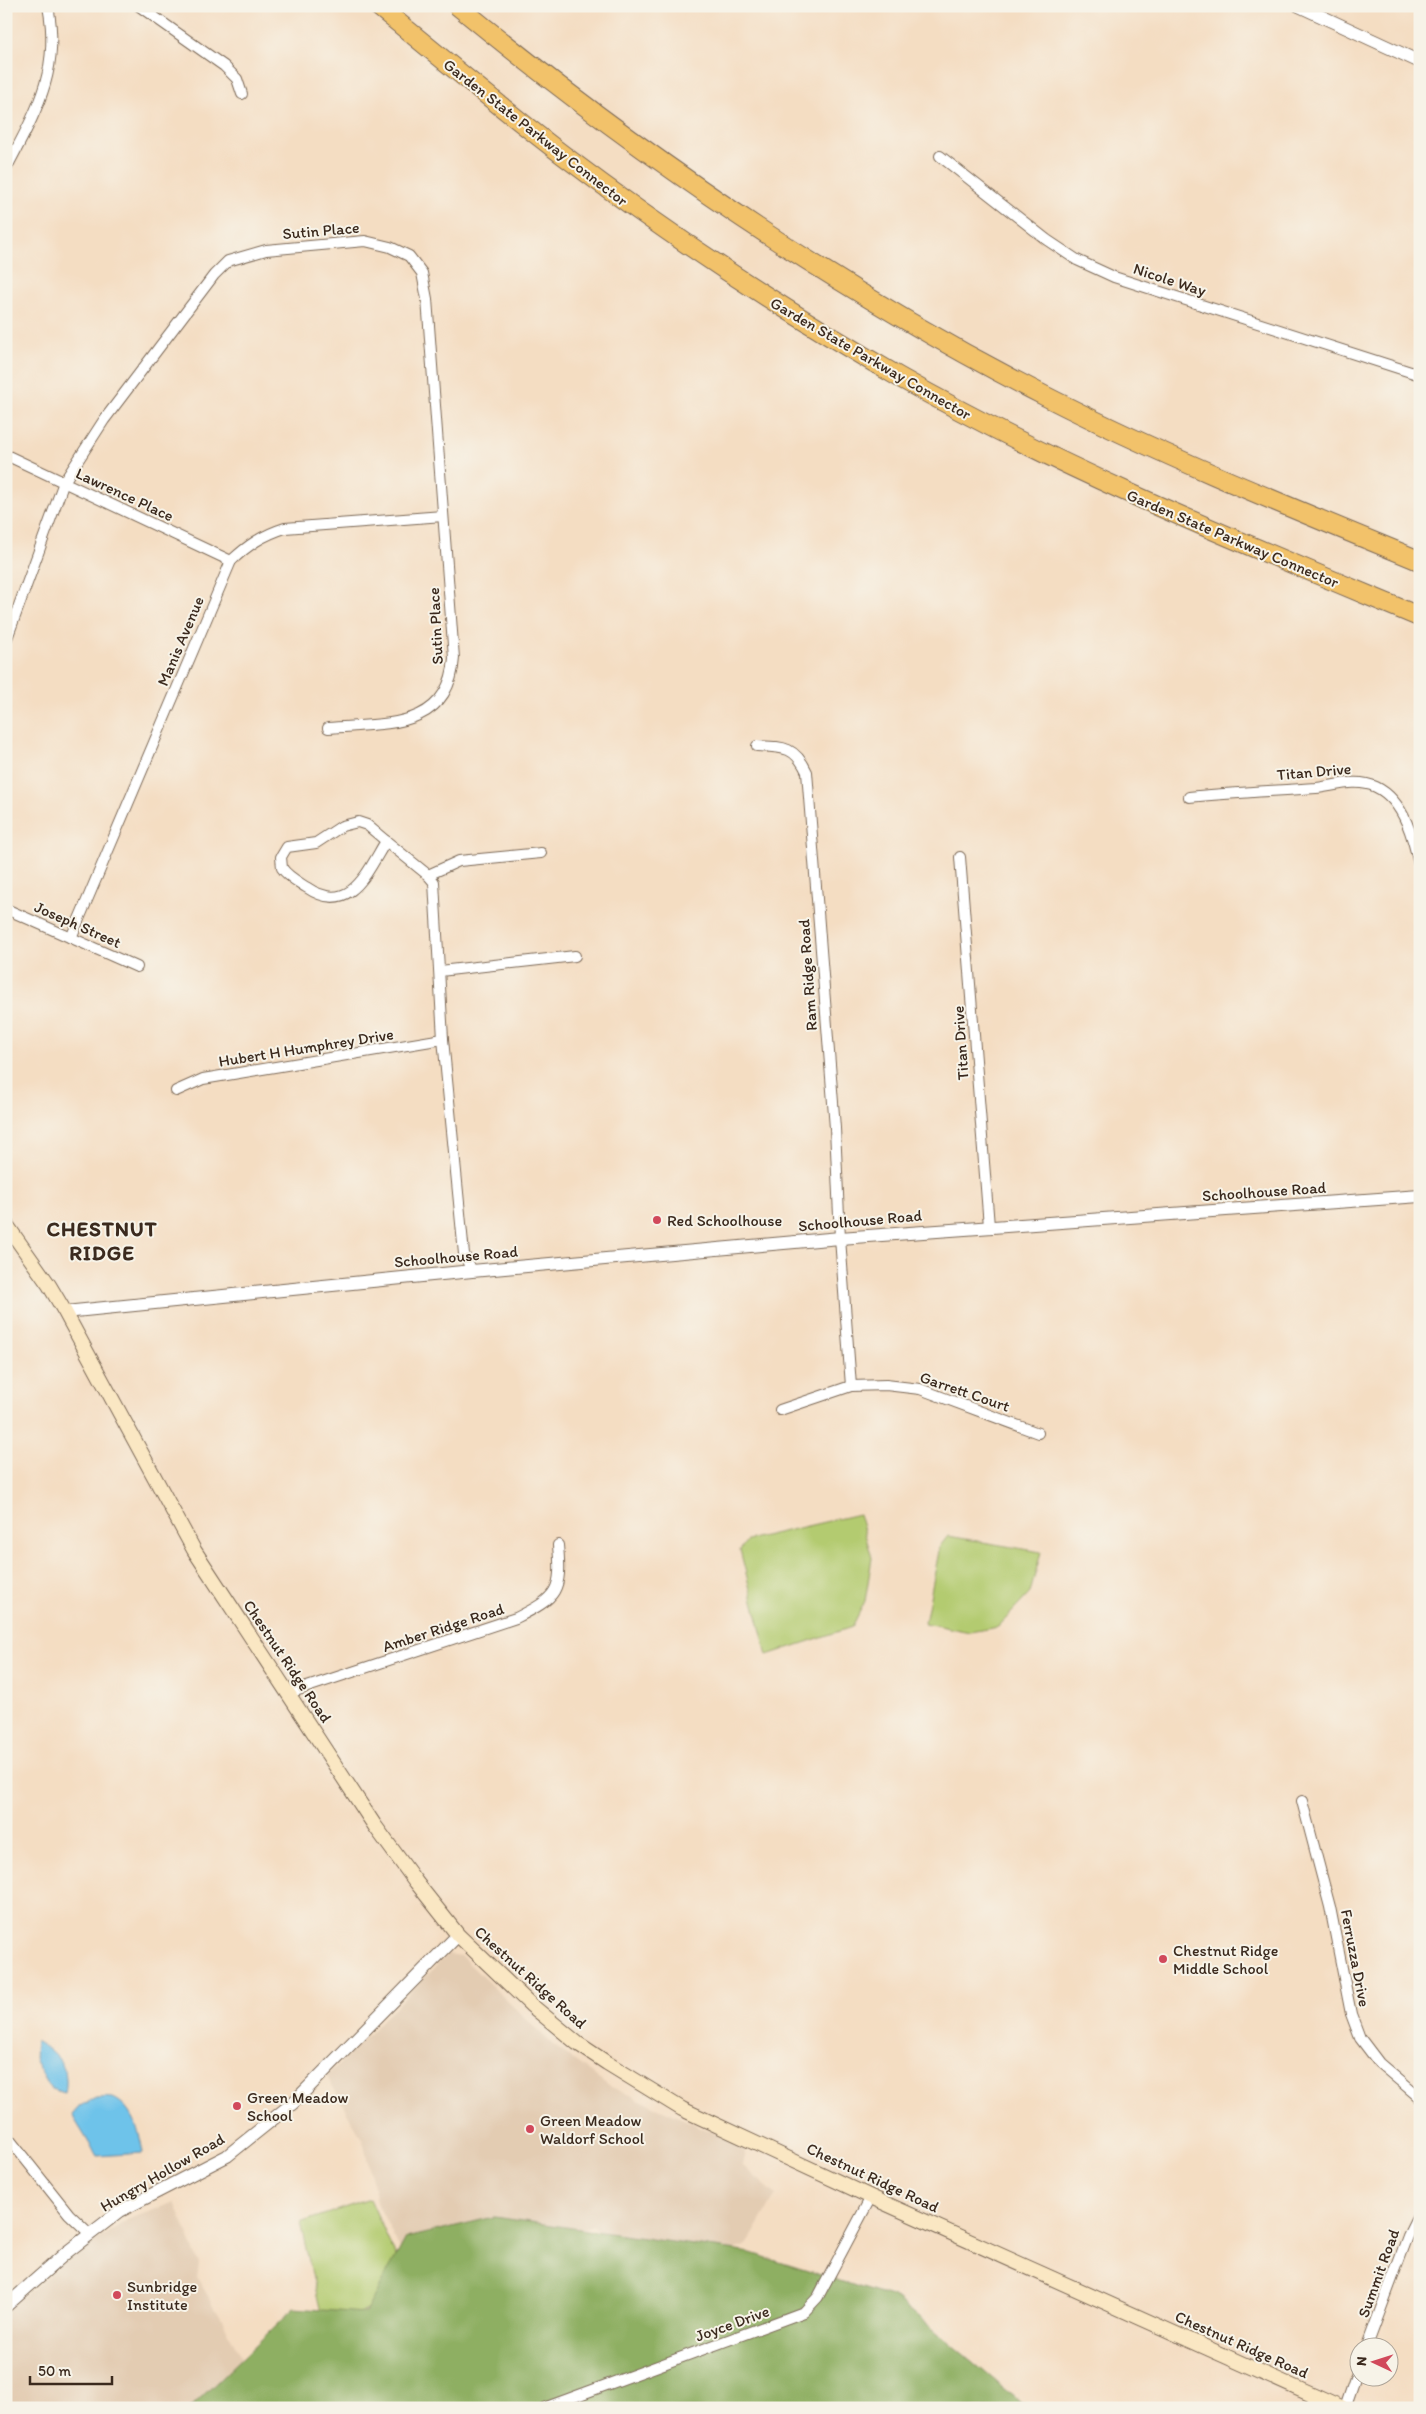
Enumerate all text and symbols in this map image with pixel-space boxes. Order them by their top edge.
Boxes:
street label: Garden State Parkway Connector [440,55,632,210]
street label: Sutin Place [282,218,360,243]
street label: Nicole Way [1131,259,1209,300]
street label: Garden State Parkway Connector [767,293,974,424]
street label: Lawrence Place [73,463,177,525]
street label: Garden State Parkway Connector [1124,485,1342,592]
street label: Sutin Place [424,587,447,665]
street label: Manis Avenue [153,593,208,689]
street label: Titan Drive [1276,759,1352,784]
street label: Joseph Street [32,897,124,952]
street label: Ram Ridge Road [794,918,821,1031]
street label: Titan Drive [948,1005,973,1081]
street label: Hubert H Humphrey Drive [217,1024,395,1071]
street label: Schoolhouse Road [1201,1178,1327,1205]
street label: Schoolhouse Road [797,1206,923,1235]
place label: Red Schoolhouse [667,1211,783,1230]
marker: Red Schoolhouse [651,1214,663,1226]
district label: CHESTNUT RIDGE [46,1216,158,1265]
street label: Schoolhouse Road [393,1242,519,1271]
street label: Garrett Court [917,1367,1012,1416]
street label: Chestnut Ridge Road [240,1596,336,1727]
street label: Amber Ridge Road [380,1599,506,1656]
street label: Ferruzza Drive [1337,1908,1374,2008]
street label: Chestnut Ridge Road [471,1922,591,2033]
place label: Chestnut Ridge Middle School [1173,1941,1278,1978]
marker: Chestnut Ridge Middle School [1157,1953,1169,1965]
place label: Green Meadow School [247,2088,349,2125]
marker: Green Meadow School [231,2100,243,2112]
place label: Green Meadow Waldorf School [540,2111,645,2148]
marker: Green Meadow Waldorf School [524,2123,536,2135]
street label: Hungry Hollow Road [97,2129,228,2216]
street label: Chestnut Ridge Road [804,2138,942,2217]
street label: Summit Road [1354,2226,1403,2320]
place label: Sunbridge Institute [127,2277,198,2314]
marker: Sunbridge Institute [111,2289,123,2301]
street label: Joyce Drive [693,2301,772,2346]
street label: Chestnut Ridge Road [1172,2307,1312,2383]
north arrow [1348,2336,1398,2386]
scale bar [30,2354,112,2386]
text: N [1353,2356,1370,2366]
text: 50 m [38,2362,71,2380]

